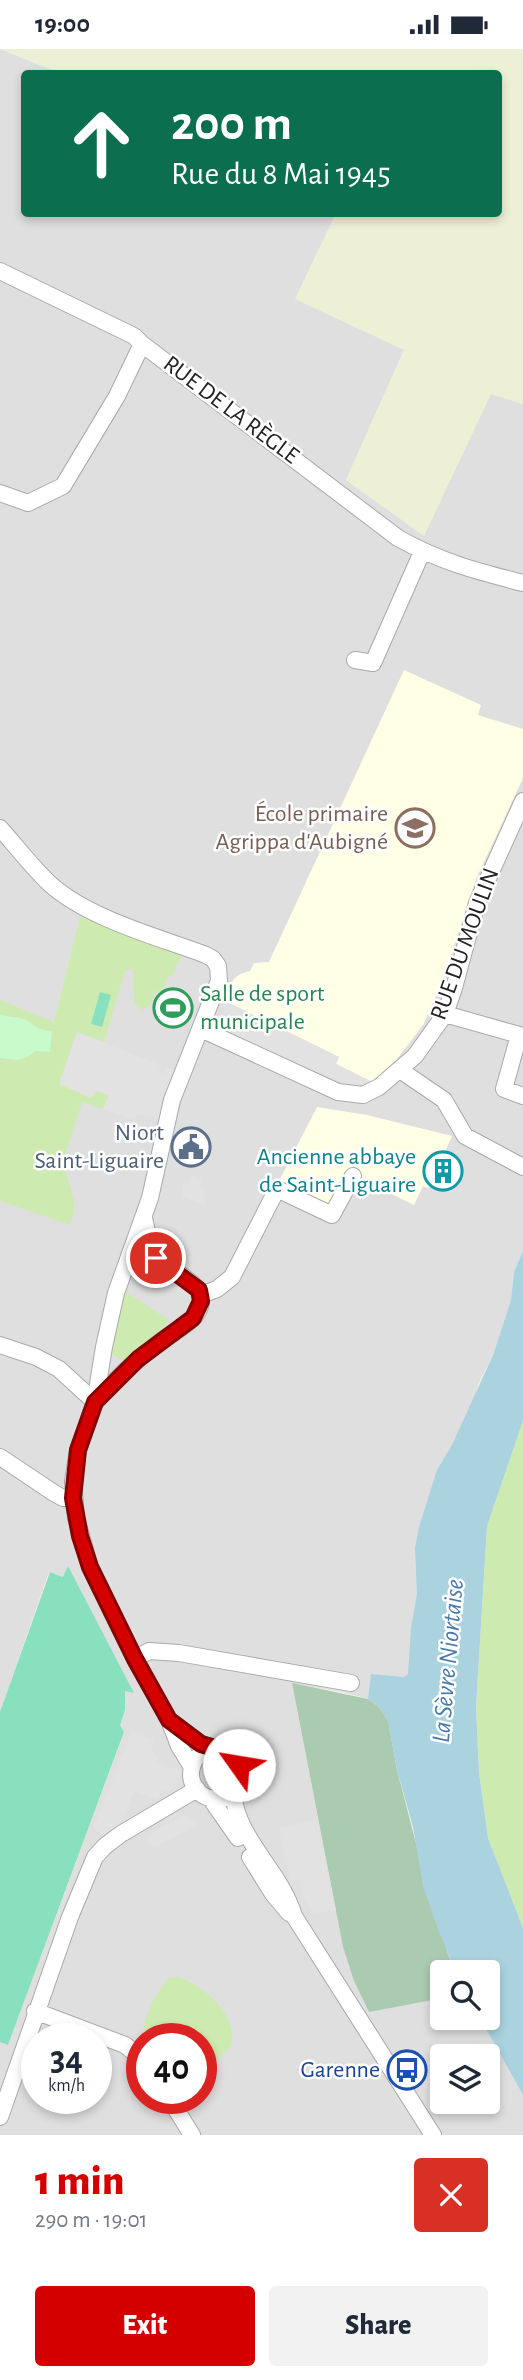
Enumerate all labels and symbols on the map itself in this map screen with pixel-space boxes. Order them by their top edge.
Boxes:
street label: RUE DE LA RÈGLE [159,350,305,469]
place label: École primaire Agrippa d'Aubigné [216,800,388,854]
school or university icon: École primaire Agrippa d'Aubigné [394,807,436,849]
street label: RUE DU MOULIN [426,865,504,1023]
place label: Salle de sport municipale [200,982,325,1034]
sports icon: Salle de sport municipale [152,987,194,1029]
place label: Niort Saint-Liguaire [34,1121,164,1173]
public building icon: Niort Saint-Liguaire [170,1126,212,1168]
place label: Ancienne abbaye de Saint-Liguaire [257,1145,416,1197]
building icon: Ancienne abbaye de Saint-Liguaire [422,1150,464,1192]
pin [126,1228,186,1288]
water label: La Sèvre Niortaise [428,1578,468,1744]
position arrow [202,1728,276,1802]
speed limit sign: 40 [126,2023,217,2114]
bus stop icon: Garenne [386,2049,428,2091]
place label: Garenne [301,2058,380,2082]

